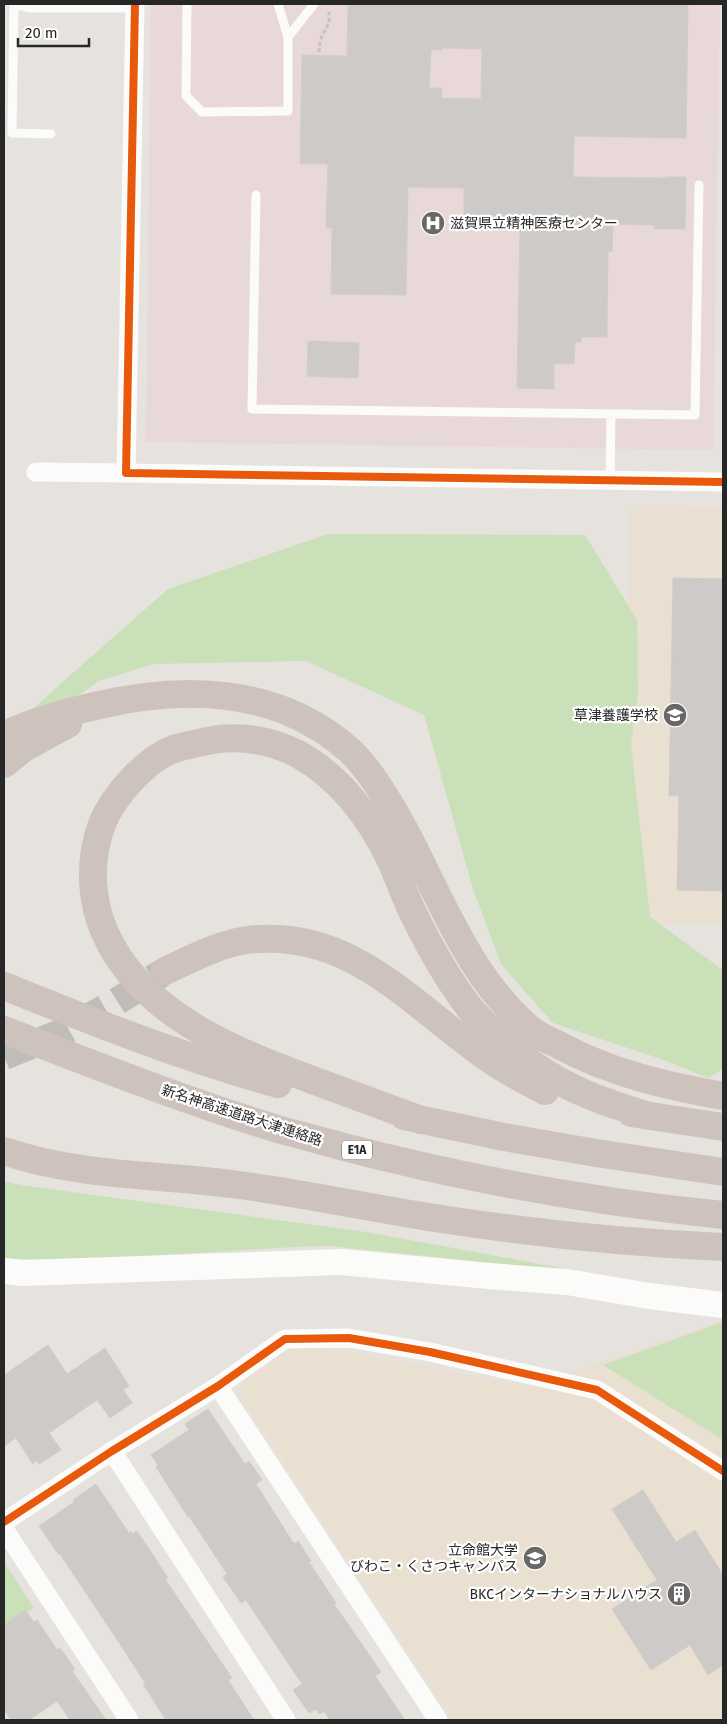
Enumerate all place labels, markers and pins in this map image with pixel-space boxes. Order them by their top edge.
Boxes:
hospital icon: 滋賀県立精神医療センター [420,210,446,236]
place label: 滋賀県立精神医療センター [450,215,618,232]
school or university icon: 草津養護学校 [662,702,688,728]
place label: 草津養護学校 [574,707,658,724]
place label: 立命館大学 びわこ・くさつキャンパス [350,1542,518,1575]
school or university icon: 立命館大学 びわこ・くさつキャンパス [522,1545,548,1571]
building icon: BKCインターナショナルハウス [666,1581,692,1607]
place label: BKCインターナショナルハウス [470,1586,662,1603]

